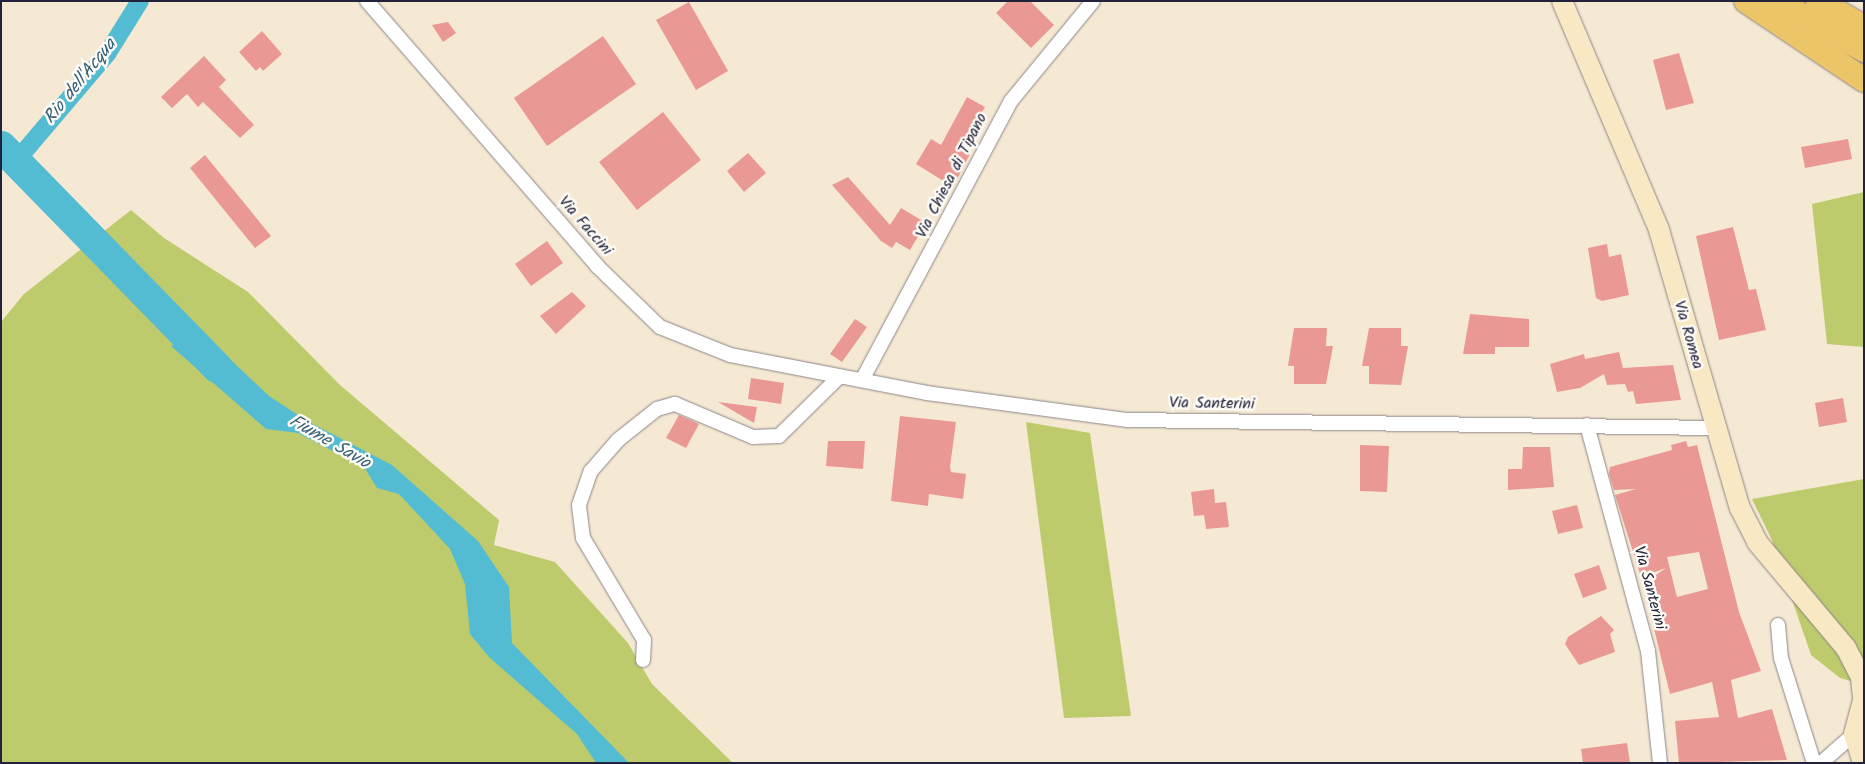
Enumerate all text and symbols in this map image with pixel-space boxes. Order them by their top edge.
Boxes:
water label: Rio dell'Acqua [40,35,122,129]
street label: Via Chiesa di Tipano [912,110,992,242]
street label: Via Faccini [554,192,616,260]
street label: Via Romea [1669,299,1707,371]
street label: Via Santerini [1169,394,1255,414]
water label: Fiume Savio [285,411,373,475]
street label: Via Santerini [1629,544,1669,632]

